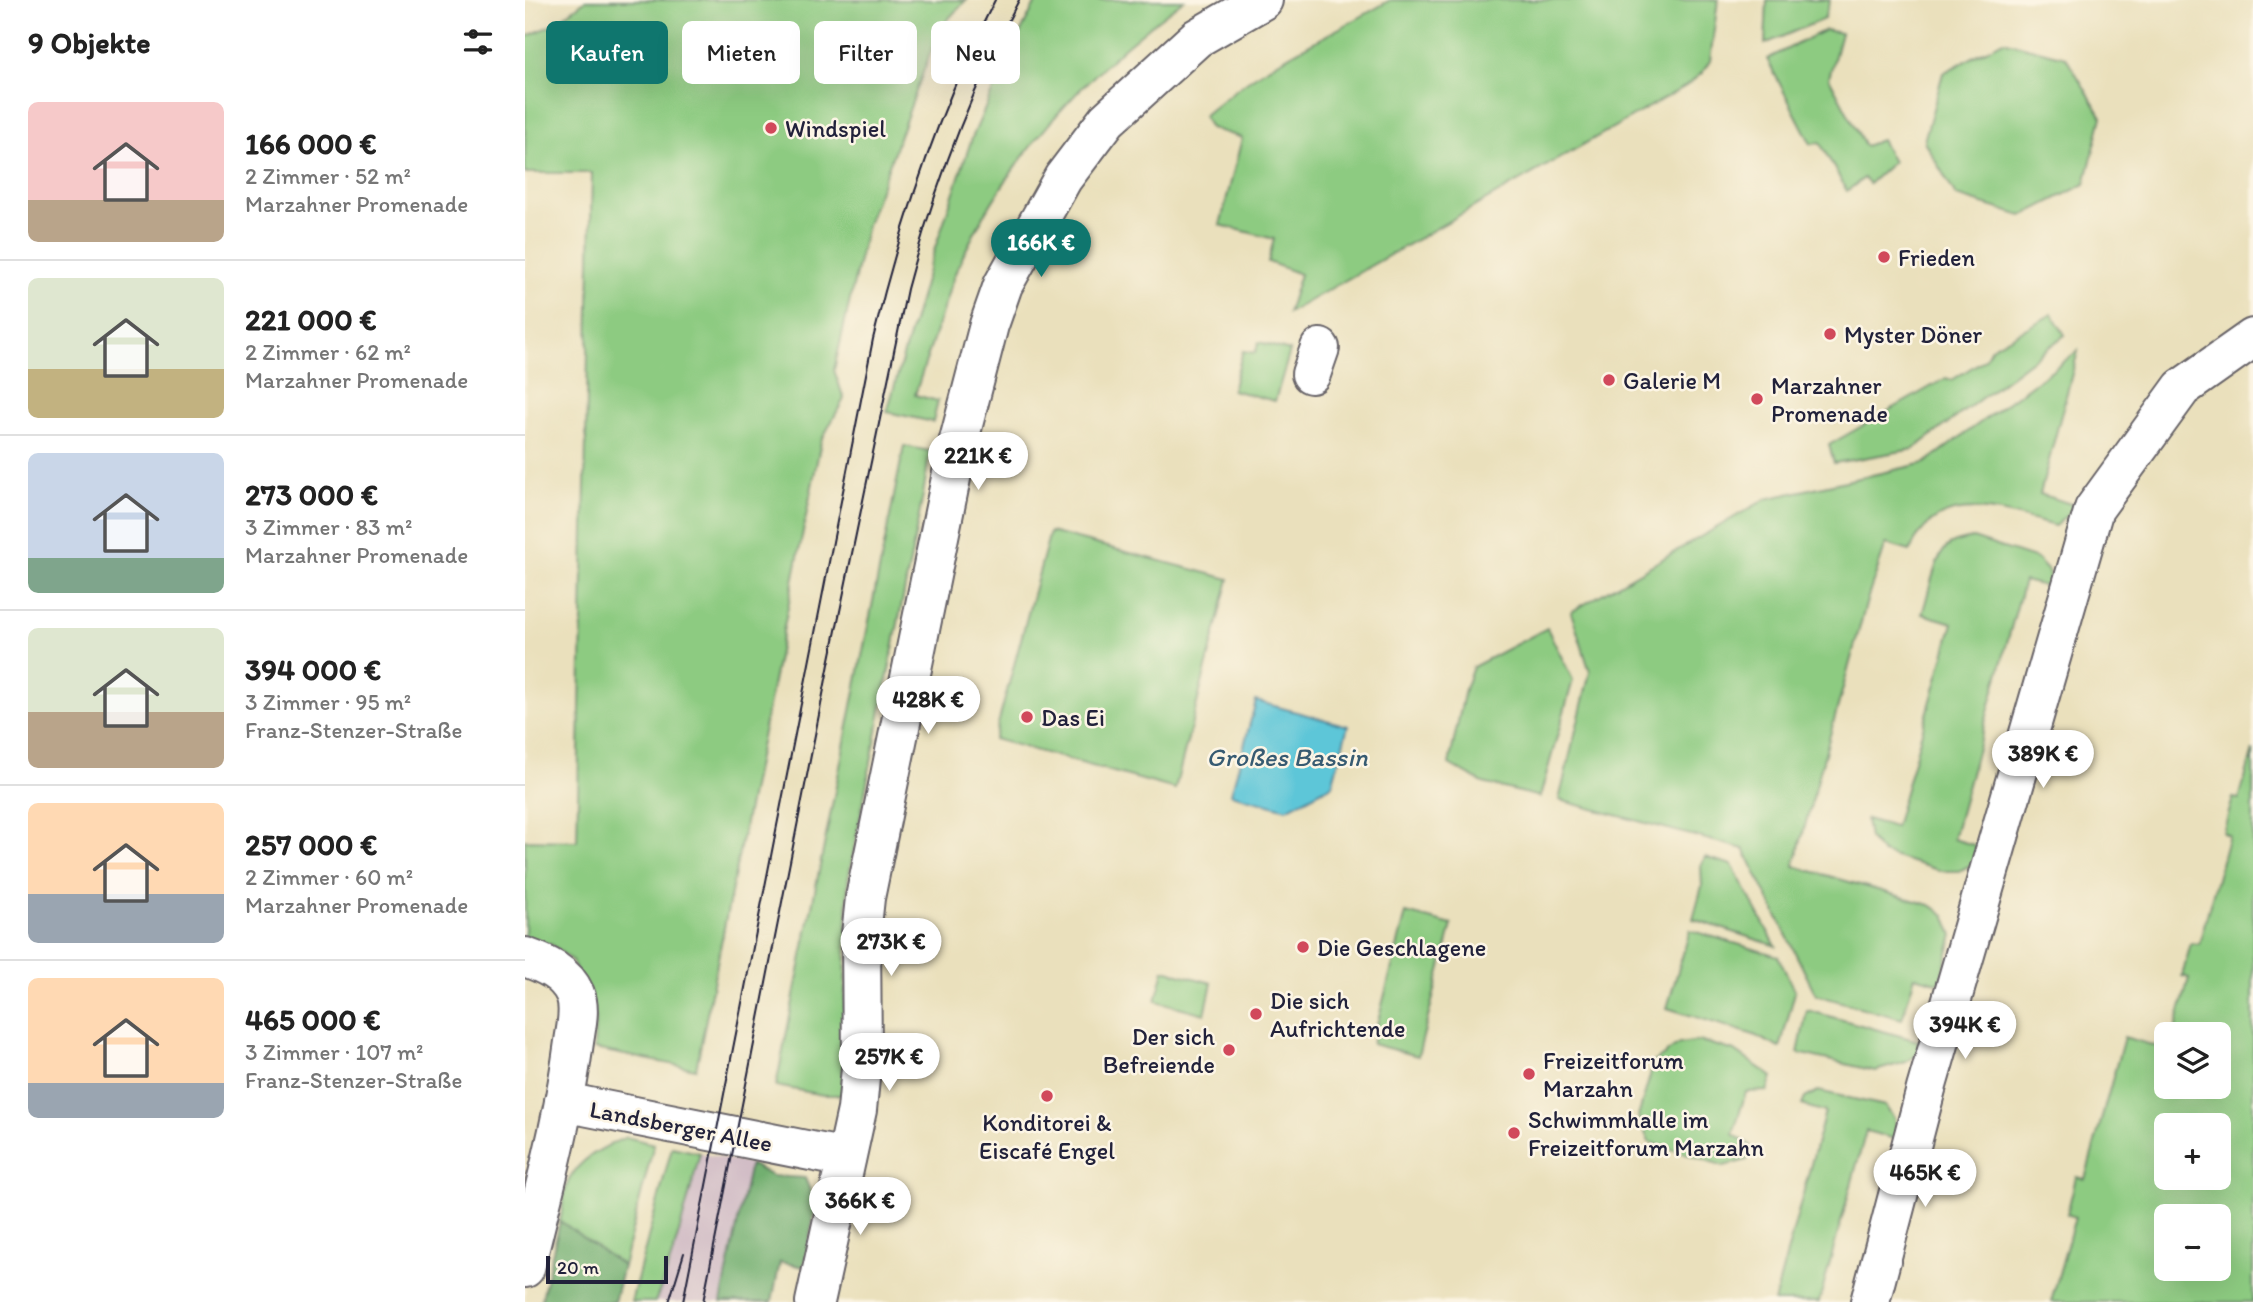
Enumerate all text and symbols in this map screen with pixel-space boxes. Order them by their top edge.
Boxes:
chip: Kaufen [546,21,668,84]
chip: Mieten [682,21,800,84]
chip: Filter [814,21,917,84]
chip: Neu [931,21,1020,84]
icon: filters [459,23,497,61]
text: 9 Objekte [28,24,151,61]
place label: Windspiel [785,114,886,143]
marker: Windspiel [763,120,779,136]
text: 166 000 € [245,125,377,162]
icon: home [84,130,168,214]
text: 2 Zimmer · 52 m² [245,162,411,190]
text: Marzahner Promenade [245,190,468,218]
pin: 166K € [984,219,1098,279]
text: 166K € [1007,228,1075,256]
place label: Frieden [1898,243,1976,272]
marker: Frieden [1876,249,1892,265]
text: 221 000 € [245,301,377,338]
icon: home [84,306,168,390]
place label: Myster Döner [1844,320,1983,349]
marker: Myster Döner [1822,326,1838,342]
text: 2 Zimmer · 62 m² [245,338,411,366]
text: Marzahner Promenade [245,366,468,394]
place label: Galerie M [1623,366,1721,395]
place label: Marzahner Promenade [1771,371,1888,428]
marker: Galerie M [1601,372,1617,388]
marker: Marzahner Promenade [1749,391,1765,407]
pin: 221K € [921,433,1035,492]
text: 221K € [944,441,1012,469]
text: 273 000 € [245,476,378,513]
icon: home [84,481,168,565]
text: 3 Zimmer · 83 m² [245,513,412,541]
text: Marzahner Promenade [245,541,468,569]
text: 394 000 € [245,651,381,688]
icon: home [84,656,168,740]
pin: 428K € [871,676,985,736]
text: 428K € [892,685,964,713]
text: 3 Zimmer · 95 m² [245,688,411,716]
place label: Das Ei [1041,703,1105,732]
marker: Das Ei [1019,709,1035,725]
text: Franz-Stenzer-Straße [245,716,462,744]
pin: 389K € [1986,730,2100,790]
text: 389K € [2008,739,2078,767]
water label: Großes Bassin [1206,741,1368,773]
text: 257 000 € [245,826,377,863]
icon: home [84,831,168,915]
text: 2 Zimmer · 60 m² [245,863,413,891]
text: Marzahner Promenade [245,891,468,919]
pin: 273K € [834,918,948,978]
text: 273K € [856,927,926,955]
place label: Die Geschlagene [1317,933,1486,962]
marker: Die Geschlagene [1295,939,1311,955]
place label: Die sich Aufrichtende [1270,986,1405,1043]
text: 465 000 € [245,1001,381,1038]
pin: 394K € [1908,1002,2022,1061]
icon: home [84,1006,168,1090]
marker: Die sich Aufrichtende [1248,1006,1264,1022]
text: 394K € [1929,1010,2001,1038]
place label: Der sich Befreiende [1103,1022,1215,1079]
map controls [2154,1022,2231,1281]
button: layers [2154,1022,2231,1099]
pin: 257K € [832,1034,946,1093]
text: 3 Zimmer · 107 m² [245,1038,423,1066]
text: 257K € [855,1042,923,1070]
marker: Der sich Befreiende [1221,1042,1237,1058]
place label: Freizeitforum Marzahn [1543,1046,1684,1103]
text: Franz-Stenzer-Straße [245,1066,462,1094]
marker: Freizeitforum Marzahn [1521,1066,1537,1082]
marker: Konditorei & Eiscafé Engel [1039,1088,1055,1104]
street label: Landsberger Allee [587,1094,775,1158]
place label: Schwimmhalle im Freizeitforum Marzahn [1528,1105,1765,1162]
place label: Konditorei & Eiscafé Engel [979,1108,1115,1165]
button: + [2154,1113,2231,1190]
marker: Schwimmhalle im Freizeitforum Marzahn [1506,1125,1522,1141]
pin: 465K € [1868,1150,1982,1209]
text: 465K € [1889,1158,1961,1186]
pin: 366K € [803,1178,917,1237]
text: 366K € [825,1186,895,1214]
button: − [2154,1204,2231,1281]
scale bar [546,1253,669,1285]
text: 20 m [557,1256,599,1279]

